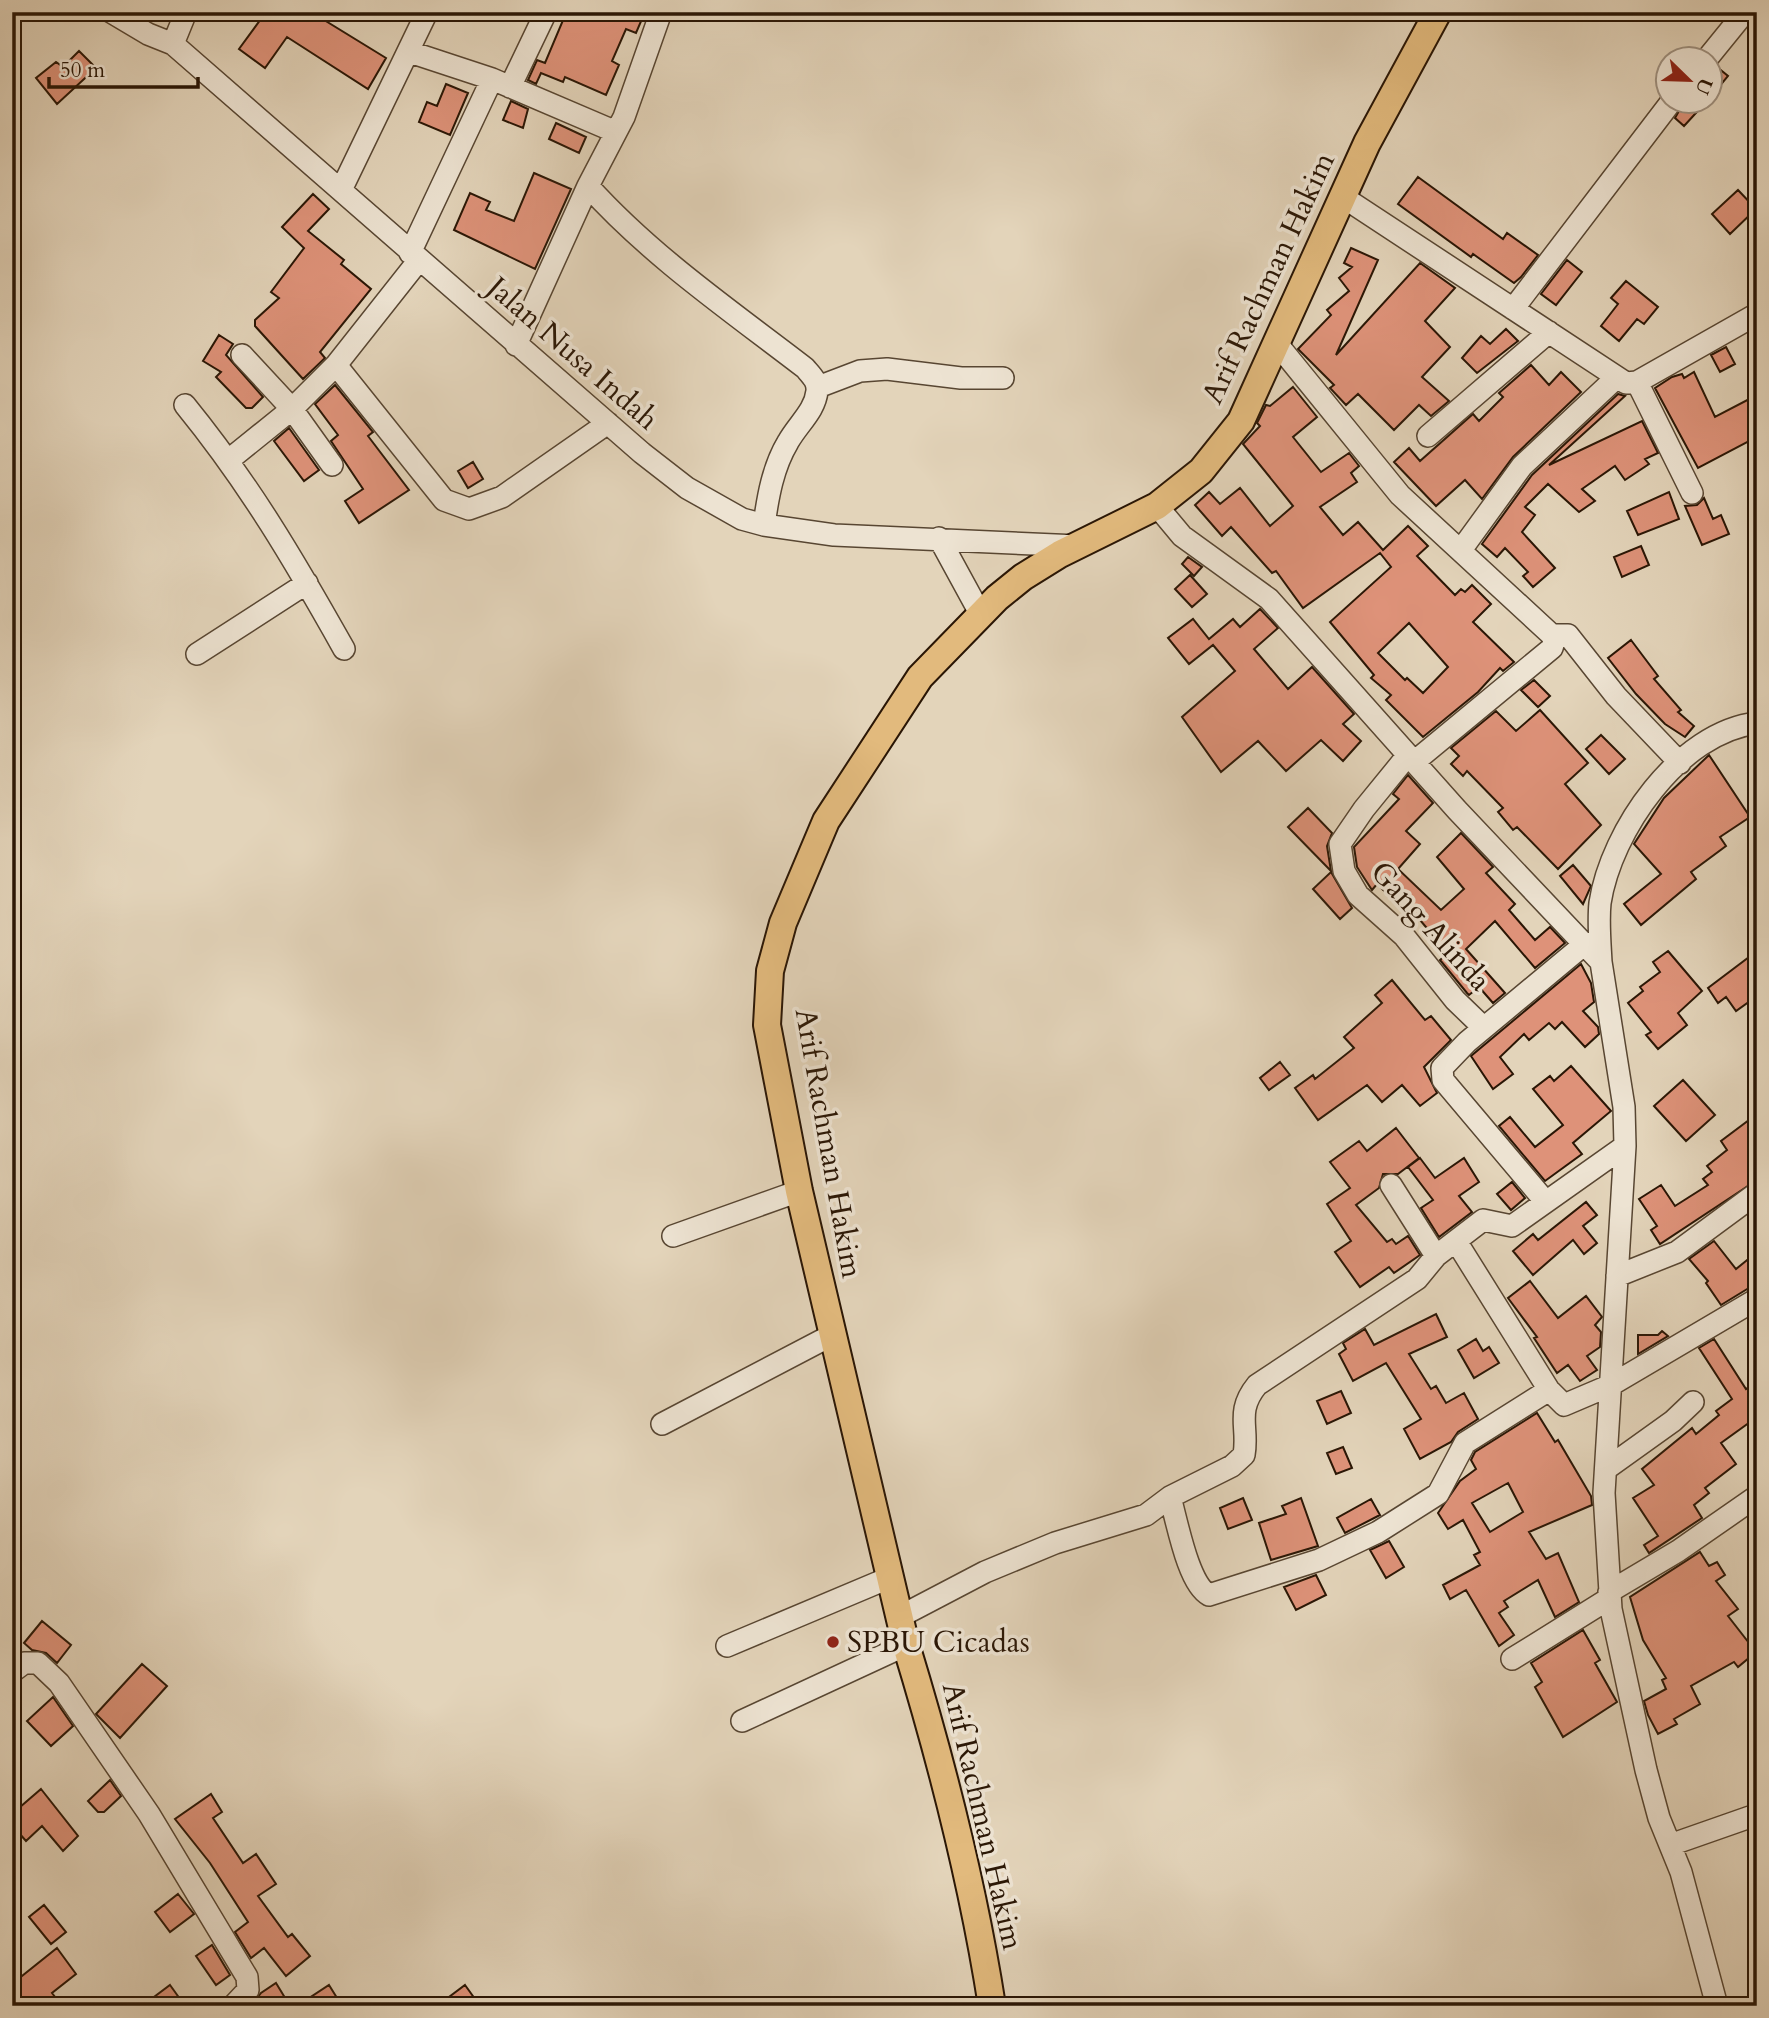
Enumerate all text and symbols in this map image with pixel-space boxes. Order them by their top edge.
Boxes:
scale bar [49,46,198,90]
north arrow [1654,46,1724,116]
text: 50 m [60,56,105,85]
text: U [1689,74,1719,99]
street label: Arif Rachman Hakim [1192,145,1345,411]
street label: Jalan Nusa Indah [475,265,668,440]
street label: Gang Alinda [1361,852,1500,1000]
street label: Arif Rachman Hakim [785,1005,873,1282]
place label: SPBU Cicadas [847,1622,1030,1663]
marker: SPBU Cicadas [825,1634,841,1650]
street label: Arif Rachman Hakim [932,1678,1033,1954]

